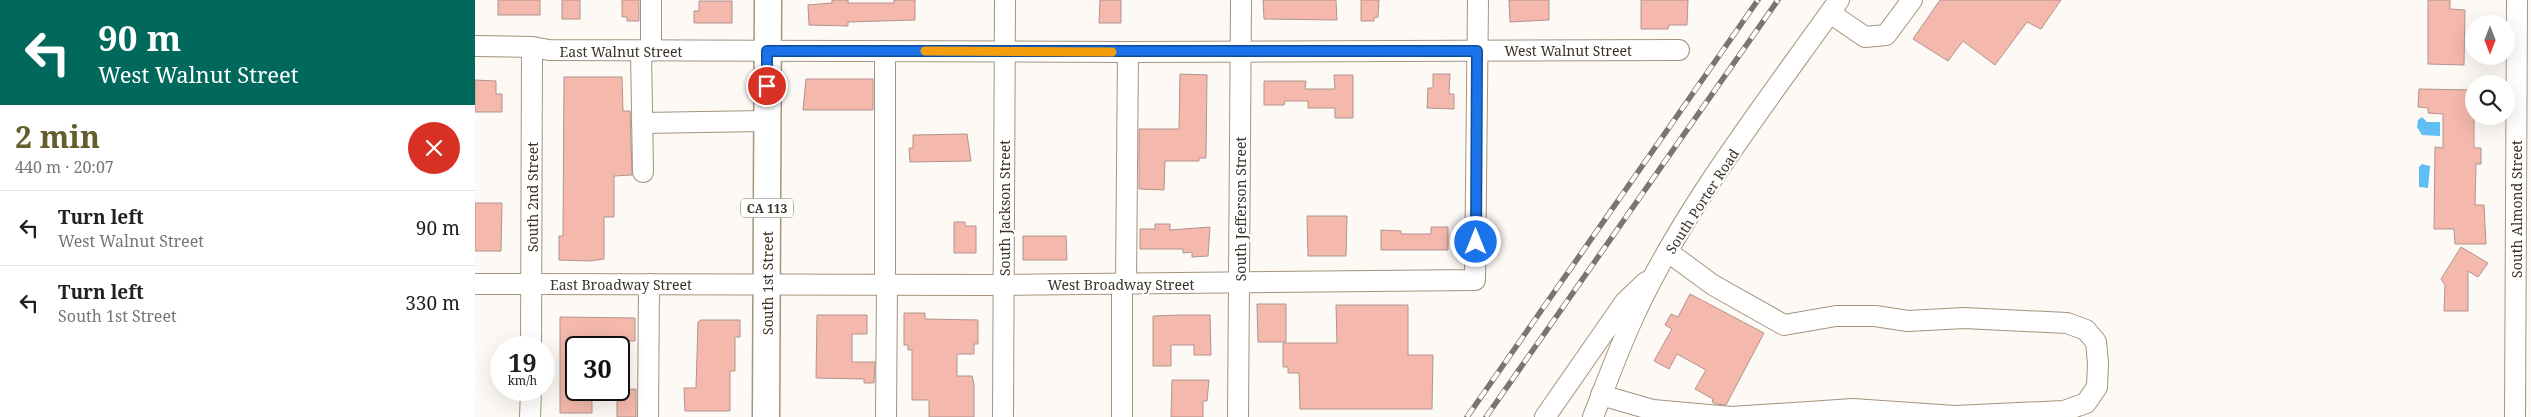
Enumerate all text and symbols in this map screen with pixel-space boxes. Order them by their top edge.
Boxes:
text: 90 m [98,14,181,61]
north arrow [2465,15,2515,65]
map controls [2465,15,2515,125]
icon: left [15,20,80,85]
street label: West Walnut Street [1504,41,1632,60]
street label: East Walnut Street [560,42,683,61]
text: West Walnut Street [98,59,299,89]
pin [746,65,788,107]
icon: arrive [753,72,781,100]
button: search [2465,75,2515,125]
text: 2 min [15,116,100,157]
button: close [408,122,460,174]
street label: South Jefferson Street [1231,137,1250,281]
street label: South Jackson Street [995,140,1014,276]
street label: South Almond Street [2507,140,2526,278]
street label: South 2nd Street [523,142,542,252]
street label: South Porter Road [1661,145,1743,257]
text: 440 m · 20:07 [15,156,114,178]
road number: CA 113 [741,198,793,218]
text: Turn left [58,204,144,230]
icon: left [15,214,43,242]
text: 90 m [416,215,460,241]
position arrow [1449,215,1501,267]
text: West Walnut Street [58,230,204,252]
street label: South 1st Street [758,231,777,335]
street label: East Broadway Street [550,275,692,294]
street label: West Broadway Street [1048,275,1194,294]
text: Turn left [58,279,144,305]
icon: left [15,289,43,317]
text: 330 m [405,290,460,316]
text: South 1st Street [58,305,177,327]
speed limit sign: 30 [565,336,630,401]
text: 19 [508,345,537,379]
text: km/h [508,372,537,389]

